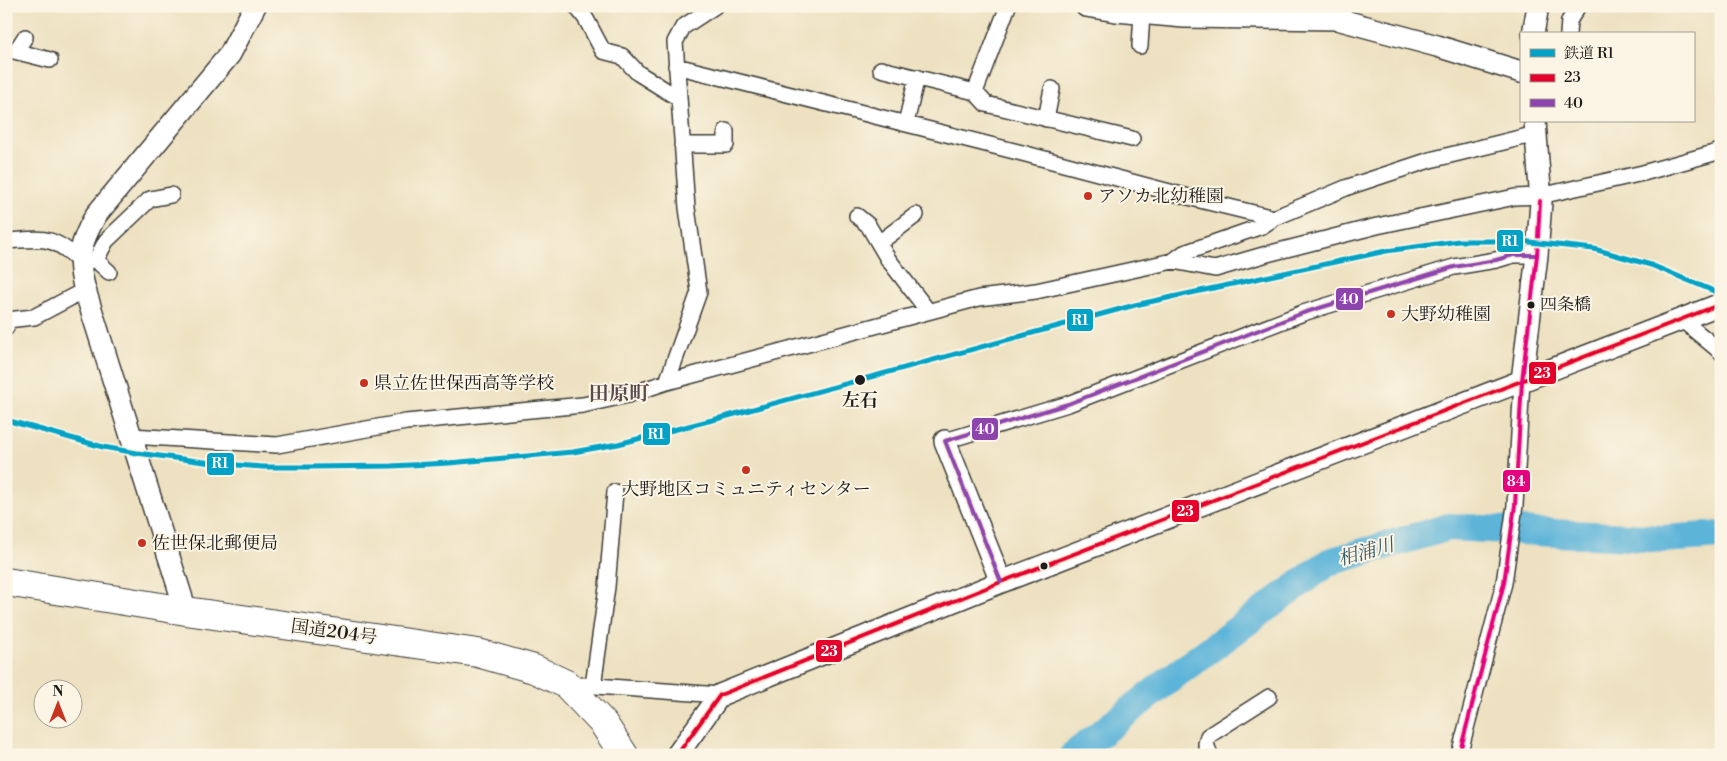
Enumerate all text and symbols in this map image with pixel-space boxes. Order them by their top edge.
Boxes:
legend [1520,32,1694,122]
text: 鉄道 R1 [1564,44,1614,63]
text: 23 [1564,68,1581,87]
text: 40 [1564,94,1583,113]
place label: アソカ北幼稚園 [1098,185,1224,208]
marker: アソカ北幼稚園 [1082,190,1094,202]
line badge: R1 [1496,229,1524,253]
text: R1 [1501,233,1519,251]
line badge: 40 [1335,287,1364,311]
text: 40 [1339,291,1359,309]
place label: 四条橋 [1540,294,1591,316]
marker: 四条橋 [1526,300,1536,310]
place label: 大野幼稚園 [1401,303,1491,326]
line badge: R1 [1066,308,1094,332]
marker: 大野幼稚園 [1385,308,1397,320]
text: R1 [1071,312,1089,330]
line badge: 23 [1528,361,1557,385]
text: 23 [1533,365,1551,383]
place label: 県立佐世保西高等学校 [374,372,554,395]
marker: 左石 [853,373,867,387]
marker: 県立佐世保西高等学校 [358,377,370,389]
district label: 田原町 [589,382,650,407]
place label: 左石 [842,389,878,412]
line badge: 40 [971,417,999,441]
text: 40 [975,421,995,439]
line badge: R1 [642,422,671,446]
text: R1 [647,426,665,444]
line badge: R1 [206,452,235,476]
text: R1 [211,455,229,473]
marker: 大野地区コミュニティセンター [740,464,752,476]
line badge: 84 [1502,469,1531,493]
text: 84 [1507,473,1525,491]
place label: 大野地区コミュニティセンター [621,478,871,501]
line badge: 23 [1171,499,1200,523]
text: 23 [1176,503,1194,521]
place label: 佐世保北郵便局 [152,532,278,555]
water label: 相浦川 [1335,532,1399,571]
marker: 佐世保北郵便局 [136,537,148,549]
unlabelled marker [1039,561,1049,571]
street label: 国道204号 [289,615,379,649]
line badge: 23 [815,639,843,663]
text: 23 [820,643,838,661]
north arrow [32,678,82,728]
text: N [52,683,64,701]

